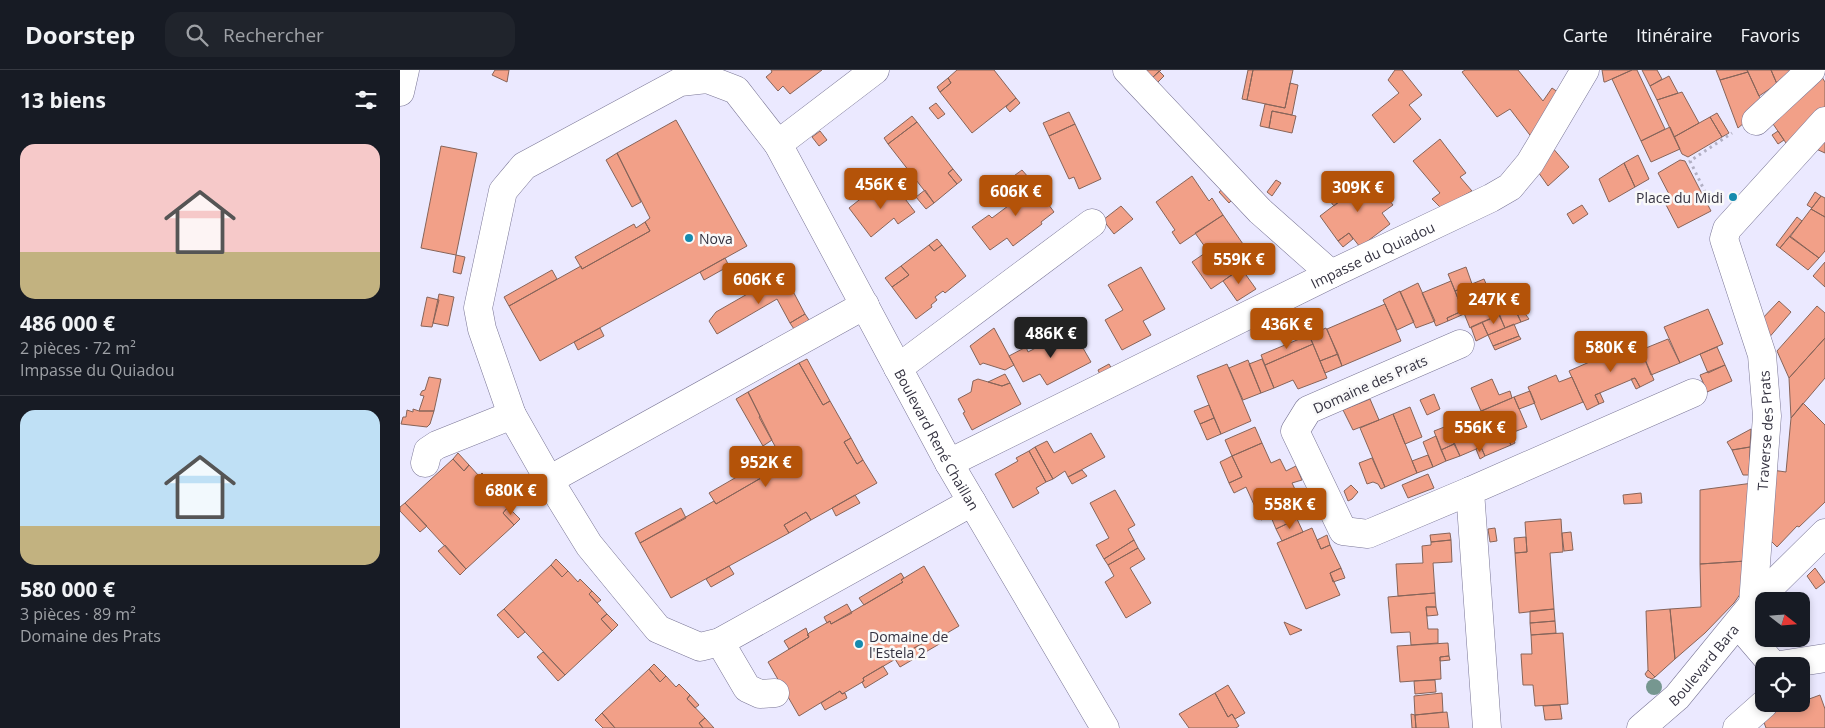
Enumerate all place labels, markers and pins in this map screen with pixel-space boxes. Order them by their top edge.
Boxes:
pin: 456K € [840,168,922,210]
pin: 309K € [1317,170,1399,213]
pin: 606K € [975,174,1057,217]
place label: Place du Midi [1636,188,1723,207]
marker: Place du Midi [1727,191,1739,203]
place label: Nova [699,229,733,248]
marker: Nova [683,232,695,244]
pin: 559K € [1198,242,1280,285]
pin: 606K € [718,262,800,305]
pin: 247K € [1453,282,1535,325]
pin: 436K € [1246,308,1328,350]
pin: 486K € [1010,316,1092,359]
pin: 580K € [1570,330,1652,373]
pin: 556K € [1439,410,1521,453]
pin: 952K € [725,446,807,488]
pin: 680K € [470,474,552,516]
pin: 558K € [1249,488,1331,530]
place label: Domaine de l'Estela 2 [869,627,949,662]
marker: Domaine de l'Estela 2 [853,638,865,650]

